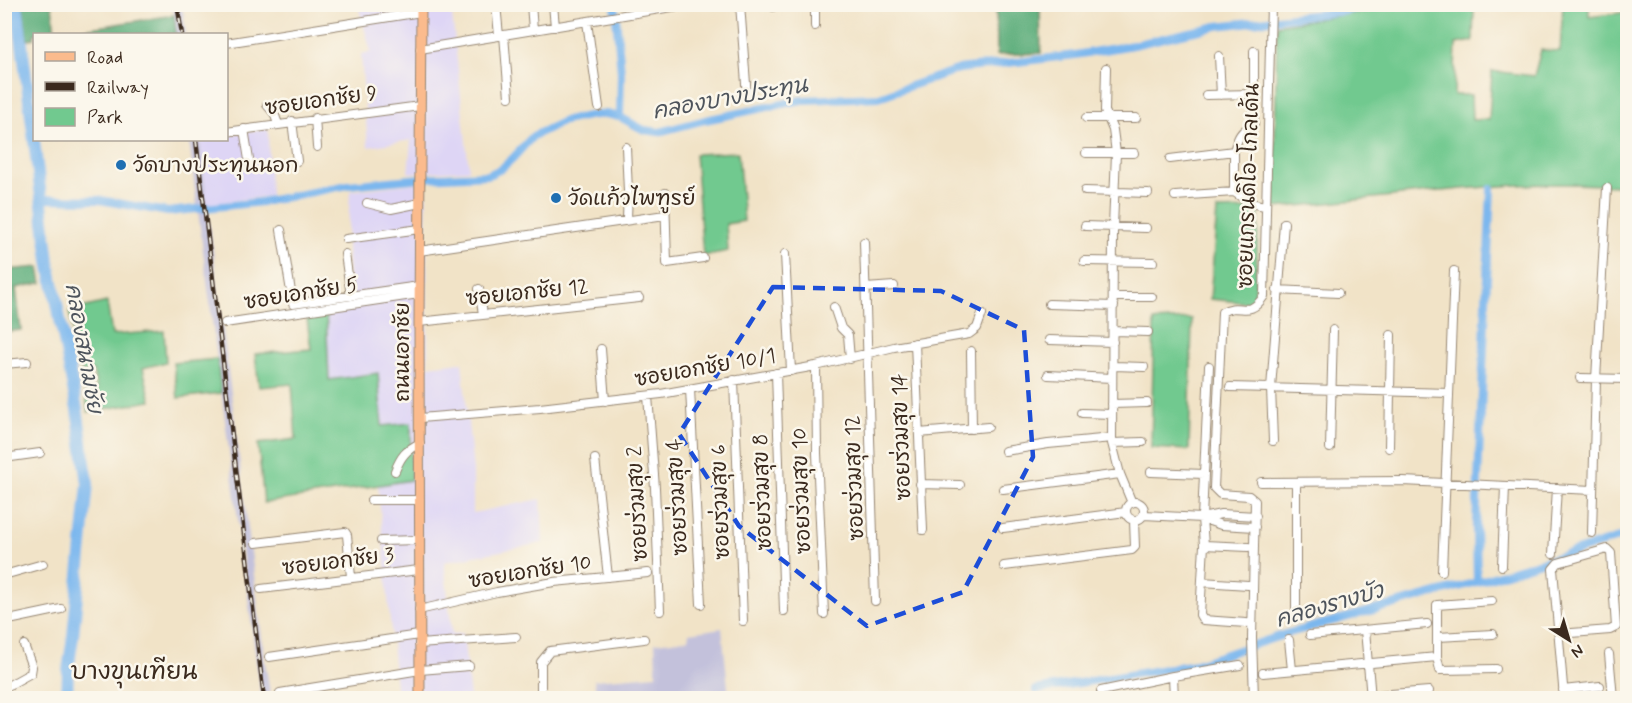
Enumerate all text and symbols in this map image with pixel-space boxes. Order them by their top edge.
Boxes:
legend [33,33,228,141]
text: Road [87,46,123,70]
water label: คลองบางประทุน [651,71,812,127]
text: Railway [87,76,149,100]
street label: ซอยเอกชัย 9 [263,79,379,123]
street label: ซอยแกรนดิโอ-โกลเด้น [1231,83,1267,289]
text: Park [87,106,123,130]
place label: วัดบางประทุนนอก [133,152,298,181]
marker: วัดบางประทุนนอก [114,158,128,172]
place label: วัดแก้วไพฑูรย์ [568,185,696,214]
marker: วัดแก้วไพฑูรย์ [549,191,563,205]
street label: ซอยเอกชัย 5 [242,271,360,317]
street label: ซอยเอกชัย 12 [464,273,590,313]
water label: คลองสนามชัย [58,281,109,418]
street label: ถนนเอกชัย [389,302,417,402]
street label: ซอยเอกชัย 10/1 [632,342,778,394]
street label: ซอยร่วมสุข 14 [886,373,919,501]
street label: ซอยร่วมสุข 12 [839,415,872,541]
street label: ซอยร่วมสุข 10 [786,427,819,555]
street label: ซอยร่วมสุข 8 [747,433,780,551]
street label: ซอยร่วมสุข 4 [661,438,696,556]
street label: ซอยร่วมสุข 6 [705,444,738,560]
street label: ซอยร่วมสุข 2 [621,446,656,562]
street label: ซอยเอกชัย 3 [281,541,396,583]
street label: ซอยเอกชัย 10 [467,548,594,596]
water label: คลองรางบัว [1273,577,1388,635]
north arrow [1539,610,1599,670]
text: N [1567,639,1588,662]
district label: บางขุนเทียน [70,656,198,689]

